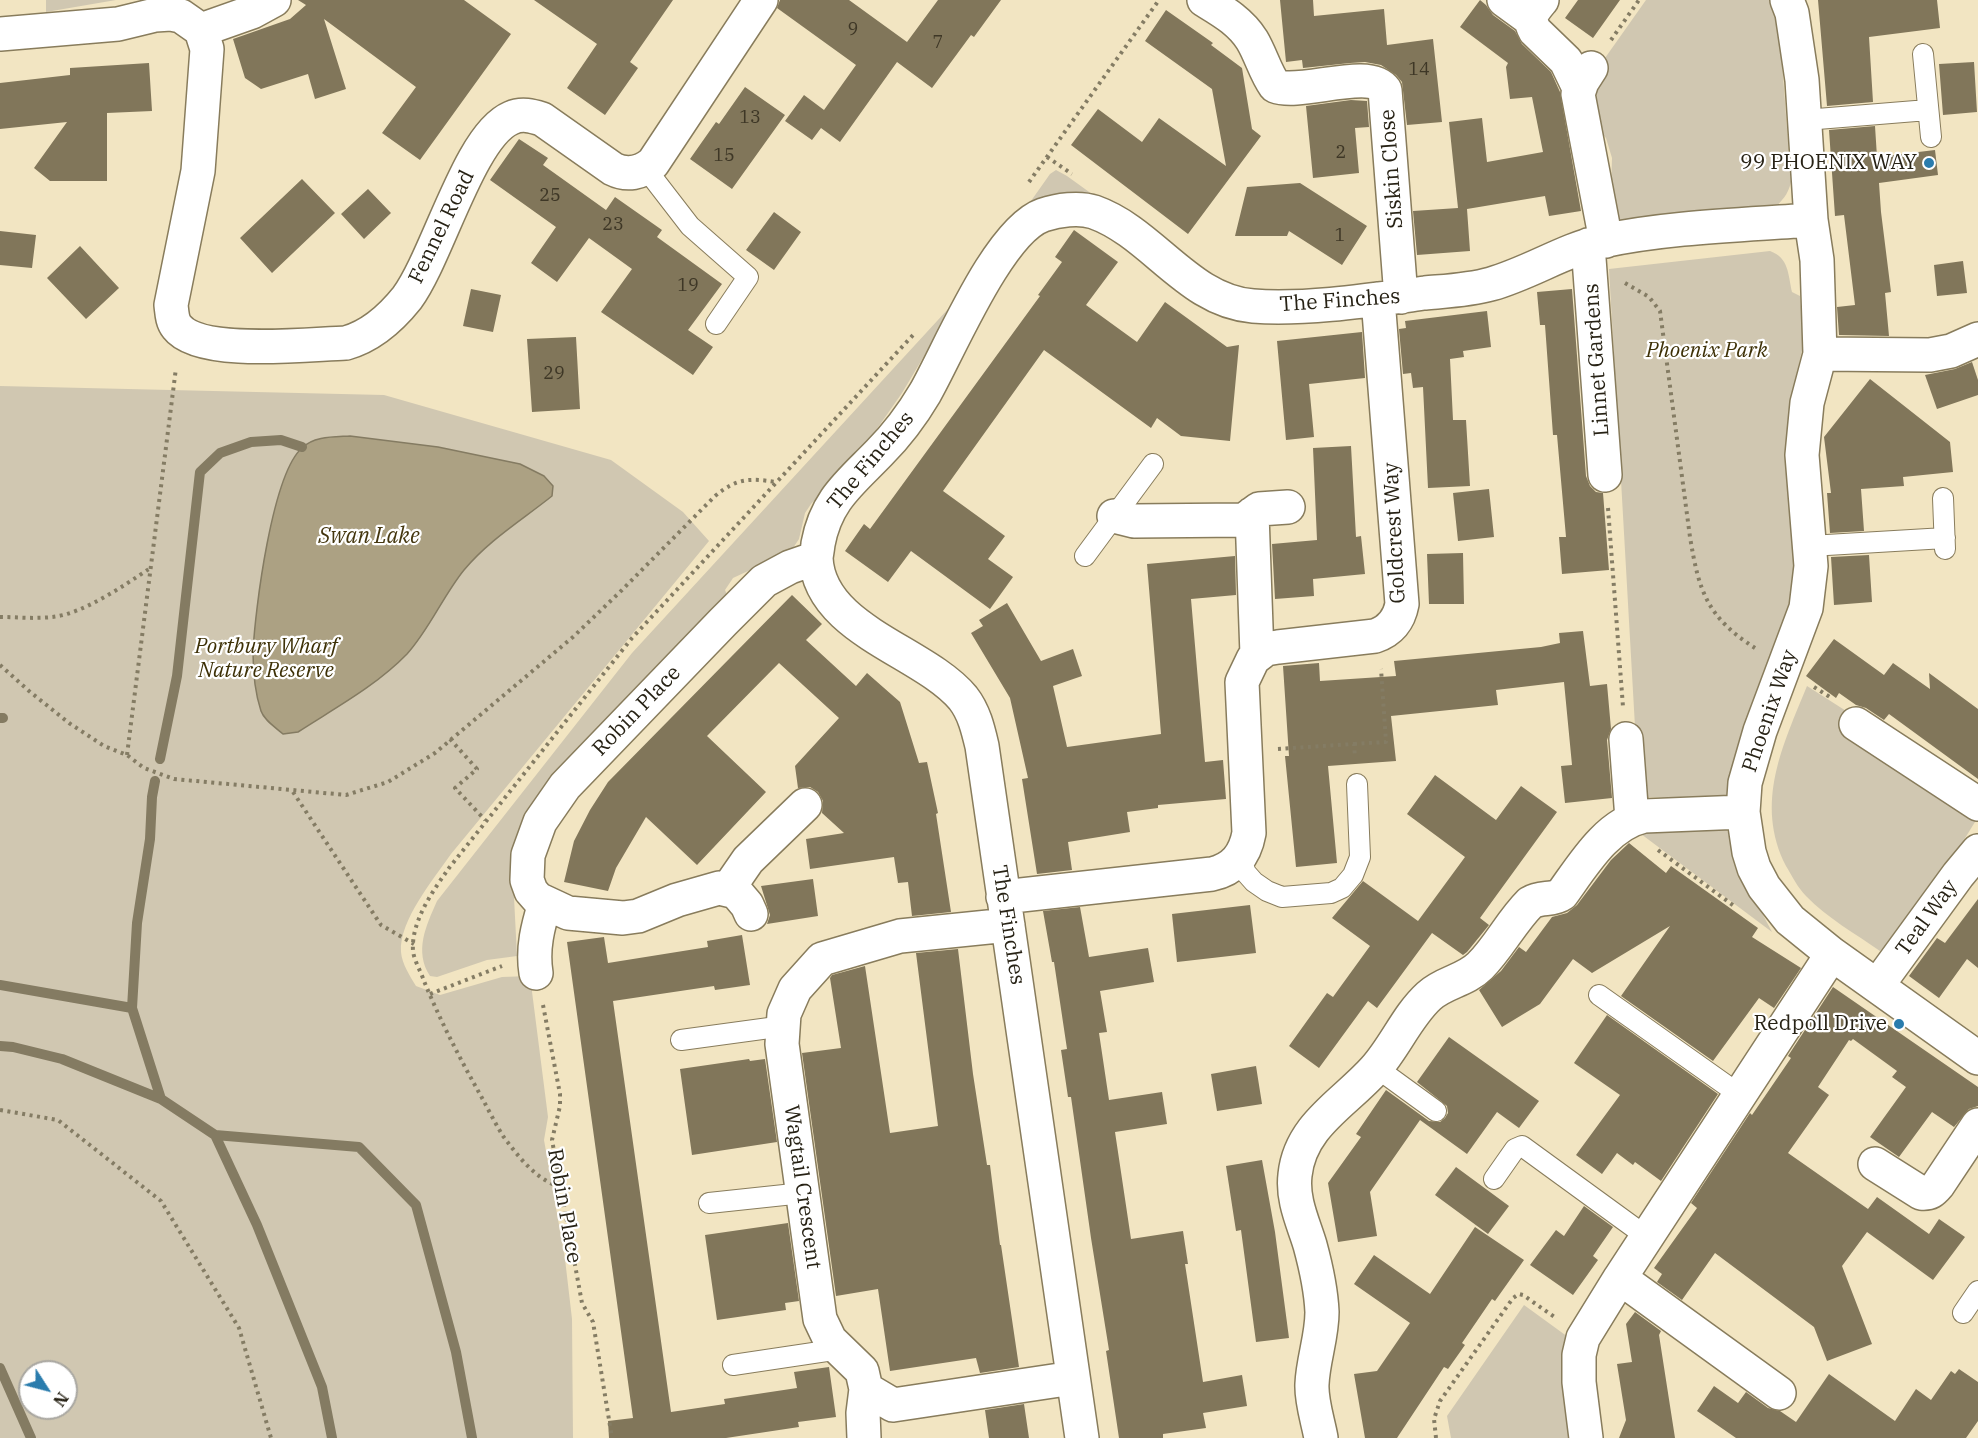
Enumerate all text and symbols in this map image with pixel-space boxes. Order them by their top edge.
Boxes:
house number: 9 [848,19,858,41]
house number: 7 [933,32,943,54]
house number: 14 [1408,59,1430,81]
house number: 13 [739,107,761,129]
street label: Siskin Close [1375,108,1409,230]
house number: 2 [1336,142,1346,164]
house number: 15 [713,145,735,167]
place label: 99 PHOENIX WAY [1740,150,1917,176]
marker: 99 PHOENIX WAY [1922,156,1936,170]
street label: Fennel Road [404,166,480,288]
house number: 25 [539,185,561,207]
house number: 23 [602,214,624,236]
house number: 1 [1335,225,1345,247]
house number: 19 [677,275,699,297]
street label: Linnet Gardens [1579,283,1615,437]
street label: The Finches [1279,284,1401,318]
park label: Phoenix Park [1646,338,1768,364]
house number: 29 [543,363,565,385]
street label: The Finches [822,407,920,515]
street label: Goldcrest Way [1379,462,1411,604]
water label: Swan Lake [318,524,420,550]
park label: Portbury Wharf Nature Reserve [195,634,337,684]
street label: Phoenix Way [1737,646,1803,776]
street label: Robin Place [588,661,686,761]
street label: The Finches [986,863,1030,987]
street label: Teal Way [1891,875,1963,961]
place label: Redpoll Drive [1754,1011,1887,1037]
marker: Redpoll Drive [1892,1017,1906,1031]
street label: Wagtail Crescent [778,1103,826,1271]
street label: Robin Place [542,1147,586,1265]
north arrow [18,1360,78,1420]
text: N [49,1388,73,1410]

